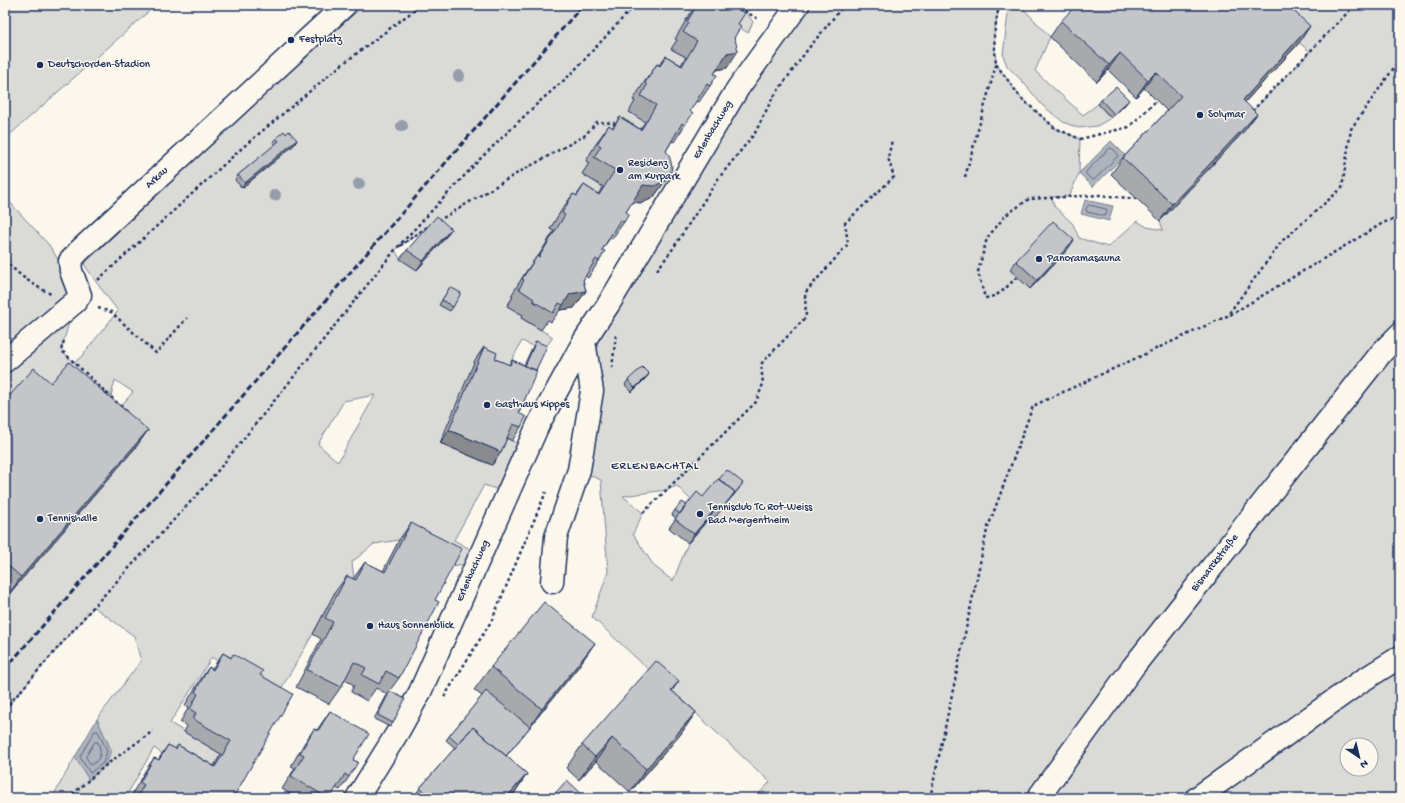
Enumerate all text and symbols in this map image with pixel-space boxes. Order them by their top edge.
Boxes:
place label: Festplatz [298,34,343,46]
marker: Festplatz [286,35,296,45]
place label: Deutschorden-Stadion [47,59,151,71]
marker: Deutschorden-Stadion [35,60,45,70]
street label: Erlenbachweg [691,99,735,161]
place label: Solymar [1208,109,1246,121]
marker: Solymar [1195,110,1205,120]
place label: Residenz am Kurpark [628,158,681,183]
street label: Arkau [143,165,171,191]
marker: Residenz am Kurpark [615,165,625,175]
place label: Panoramasauna [1046,253,1122,265]
marker: Panoramasauna [1034,254,1044,264]
place label: Gasthaus Kippes [495,399,570,411]
marker: Gasthaus Kippes [482,400,492,410]
district label: ERLENBACHTAL [611,460,699,474]
place label: Tennisclub TC Rot-Weiss Bad Mergentheim [707,502,813,527]
marker: Tennisclub TC Rot-Weiss Bad Mergentheim [695,509,705,519]
place label: Tennishalle [47,513,98,525]
marker: Tennishalle [35,514,45,524]
street label: Bismarckstraße [1188,532,1241,595]
street label: Erlenbachweg [454,538,492,604]
place label: Haus Sonnenblick [378,620,455,632]
marker: Haus Sonnenblick [365,621,375,631]
north arrow [1339,737,1379,777]
text: N [1357,757,1370,771]

